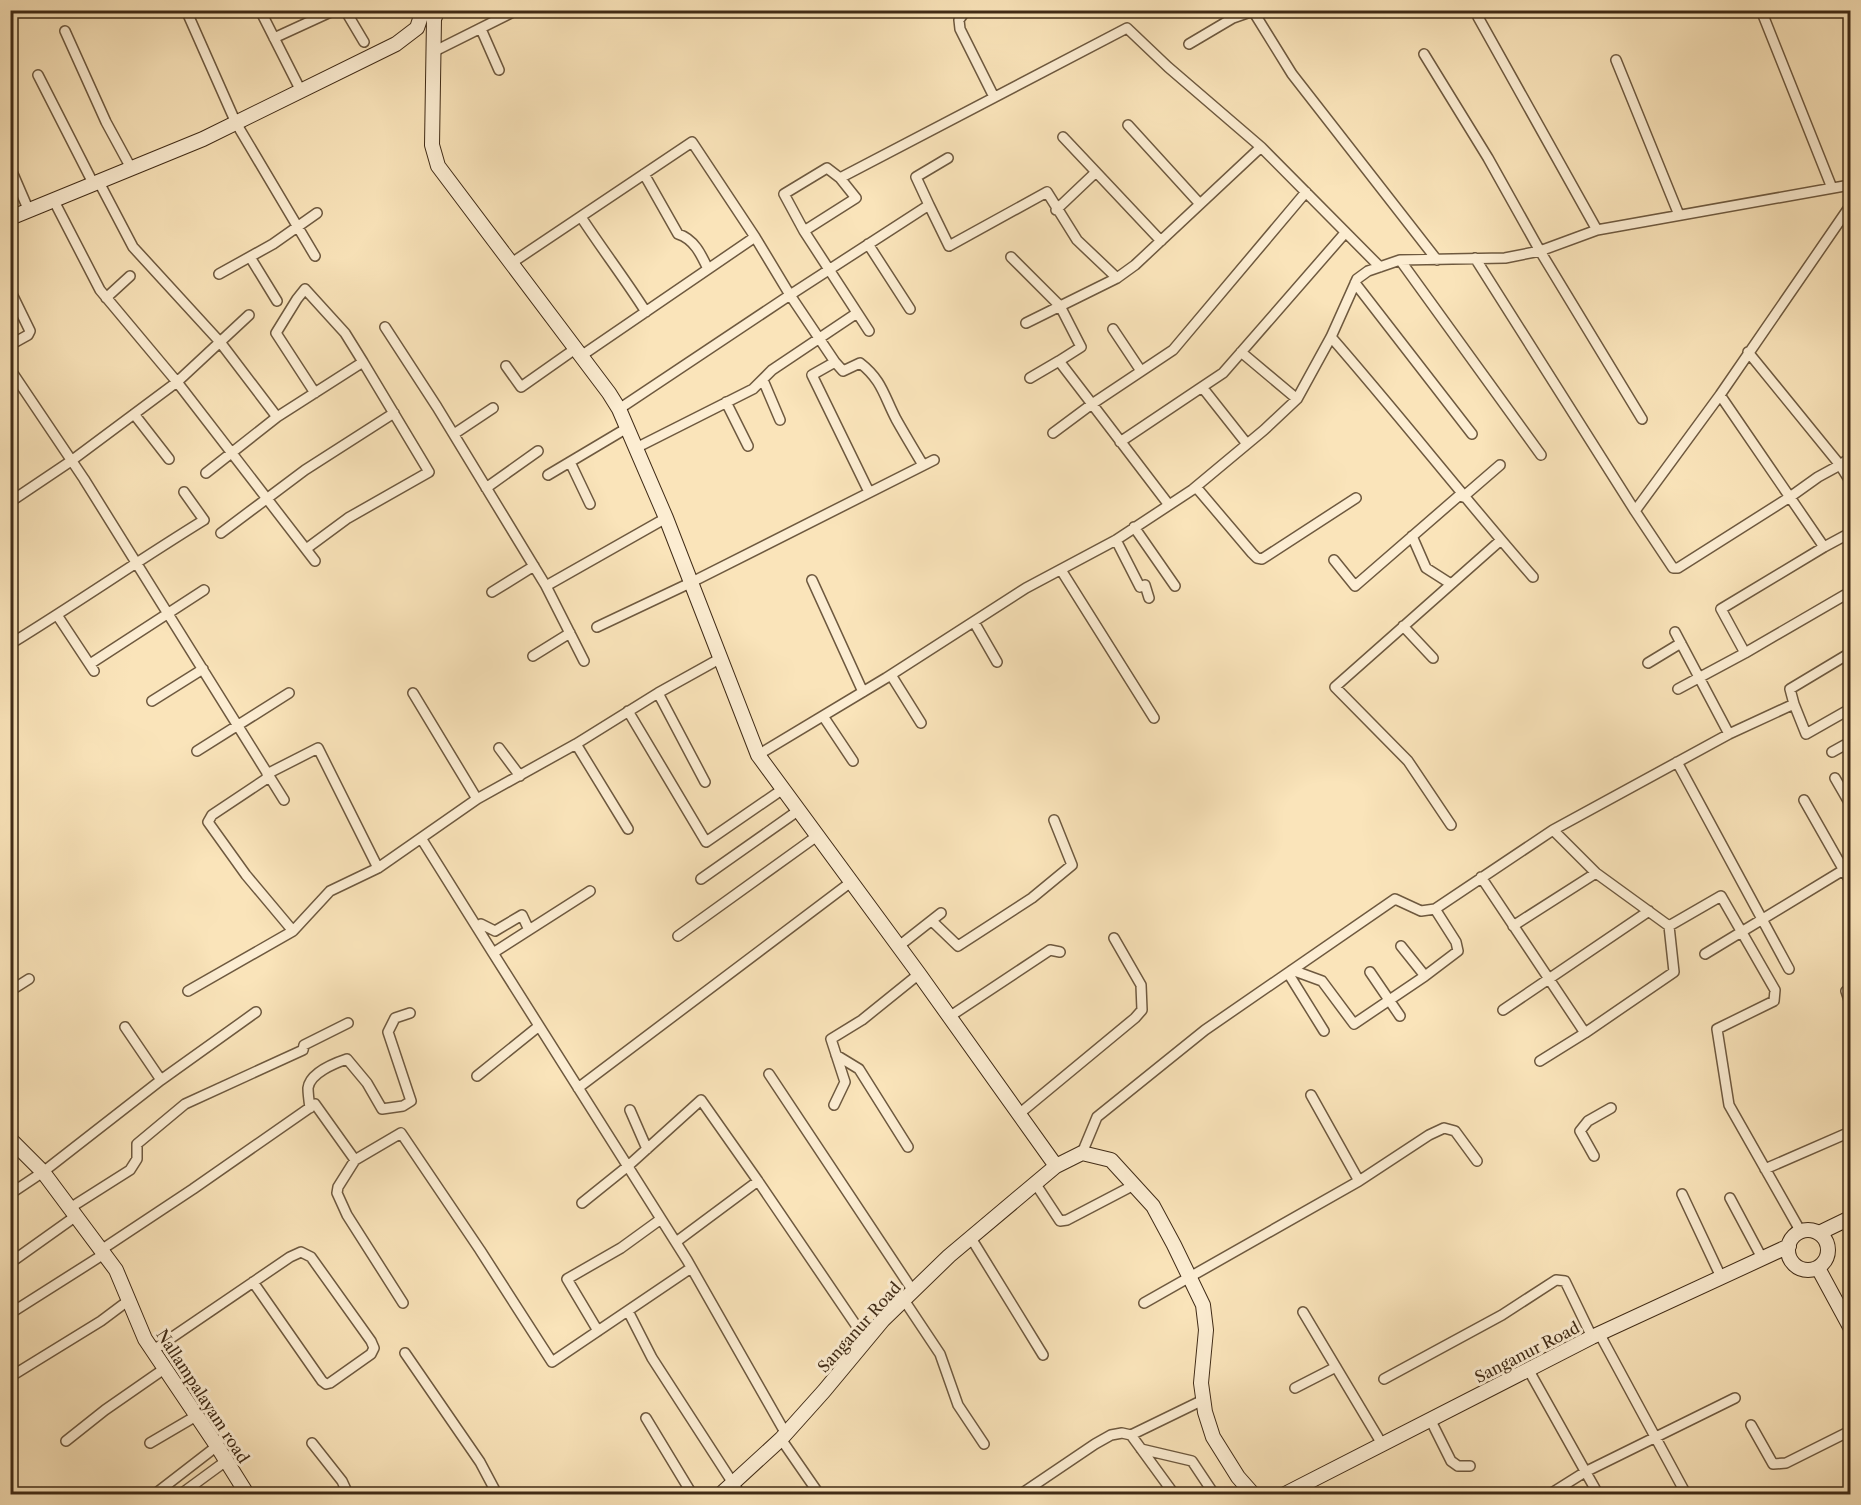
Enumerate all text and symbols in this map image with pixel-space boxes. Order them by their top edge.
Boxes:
street label: Sanganur Road [813,1277,905,1376]
street label: Sanganur Road [1471,1317,1583,1387]
street label: Nallampalayam road [152,1325,254,1467]

